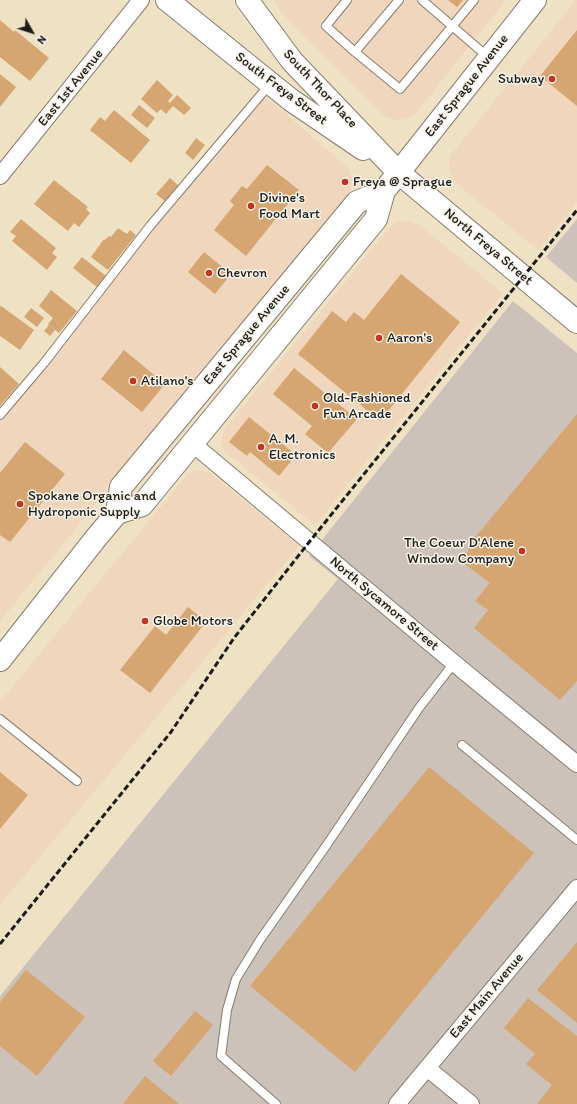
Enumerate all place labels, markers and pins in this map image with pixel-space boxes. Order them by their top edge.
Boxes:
place label: Subway [498,71,544,87]
marker: Subway [547,74,557,84]
place label: Freya @ Sprague [353,174,452,190]
marker: Freya @ Sprague [340,177,350,187]
place label: Divine's Food Mart [259,190,320,222]
marker: Divine's Food Mart [246,201,256,211]
place label: Chevron [217,265,267,281]
marker: Chevron [204,268,214,278]
place label: Aaron's [387,330,432,346]
marker: Aaron's [374,333,384,343]
place label: Atilano's [141,373,194,389]
marker: Atilano's [128,376,138,386]
place label: Old-Fashioned Fun Arcade [323,390,410,422]
marker: Old-Fashioned Fun Arcade [310,401,320,411]
place label: A. M. Electronics [269,431,335,464]
marker: A. M. Electronics [256,442,266,452]
place label: Spokane Organic and Hydroponic Supply [28,488,156,520]
marker: Spokane Organic and Hydroponic Supply [15,499,25,509]
place label: The Coeur D'Alene Window Company [404,535,514,568]
marker: The Coeur D'Alene Window Company [517,546,527,556]
place label: Globe Motors [153,613,233,629]
marker: Globe Motors [140,616,150,626]

